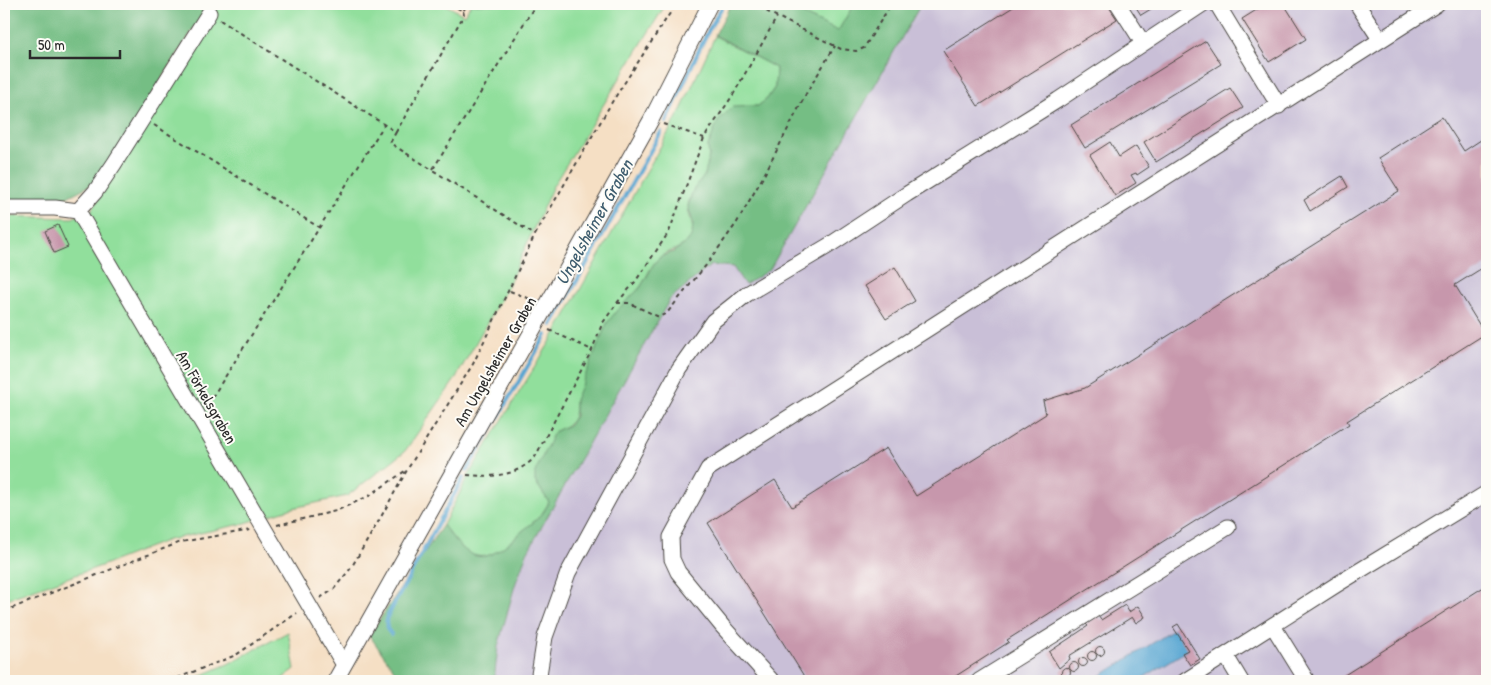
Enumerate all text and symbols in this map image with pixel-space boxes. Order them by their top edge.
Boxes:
scale bar [30,28,120,60]
text: 50 m [38,34,65,55]
water label: Ungelsheimer Graben [549,153,640,289]
street label: Am Ungelsheimer Graben [449,292,541,430]
street label: Am Förkelsgraben [171,346,243,448]

